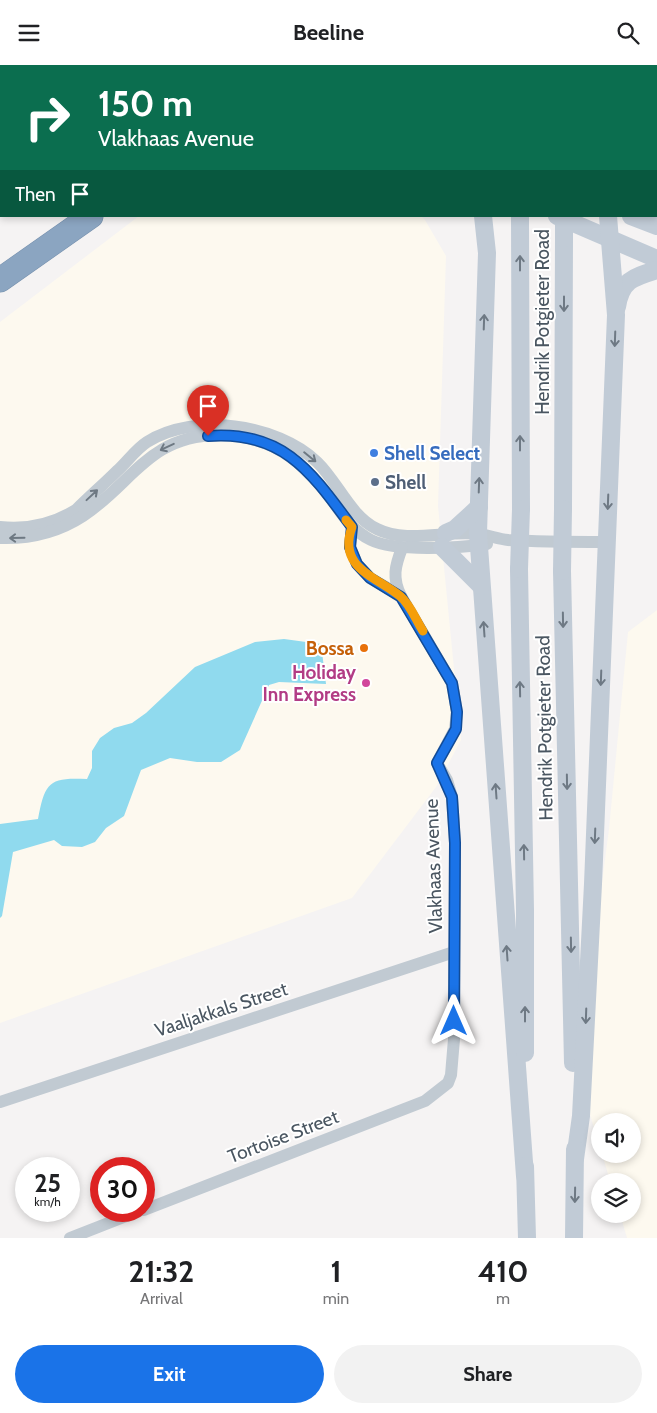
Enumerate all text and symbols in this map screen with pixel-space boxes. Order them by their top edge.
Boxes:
icon: menu [15,19,43,47]
text: Beeline [293,19,364,46]
icon: search [614,19,642,47]
text: 150 m [98,82,193,125]
icon: right [15,85,80,150]
text: Vlakhaas Avenue [98,125,254,152]
icon: arrive [66,180,94,208]
text: Then [15,183,56,206]
street label: Hendrik Potgieter Road [531,229,554,415]
one-way arrow [515,255,525,272]
one-way arrow [559,296,569,312]
one-way arrow [480,315,489,331]
one-way arrow [610,331,619,347]
pin [187,385,229,436]
icon: arrive [194,392,222,420]
one-way arrow [516,435,525,451]
place label: Shell Select [384,442,481,465]
one-way arrow [160,443,175,453]
marker: Shell Select [368,447,380,459]
one-way arrow [303,451,316,462]
place label: Shell [385,471,426,494]
marker: Shell [369,476,381,488]
one-way arrow [475,477,484,493]
one-way arrow [85,489,98,501]
one-way arrow [603,493,613,509]
one-way arrow [9,533,25,542]
one-way arrow [558,611,568,627]
one-way arrow [480,621,489,637]
street label: Hendrik Potgieter Road [531,635,558,821]
place label: Bossa [306,637,355,660]
marker: Bossa [358,642,370,654]
place label: Holiday Inn Express [263,661,357,706]
one-way arrow [597,670,606,686]
marker: Holiday Inn Express [360,677,372,689]
one-way arrow [515,682,525,698]
one-way arrow [562,774,572,790]
one-way arrow [491,783,500,799]
street label: Vlakhaas Avenue [420,798,447,934]
one-way arrow [591,828,600,844]
one-way arrow [519,844,529,860]
one-way arrow [566,936,575,952]
one-way arrow [503,945,512,961]
street label: Vaaljakkals Street [152,977,291,1042]
position arrow [427,994,479,1046]
one-way arrow [520,1007,530,1023]
one-way arrow [581,1008,590,1024]
street label: Tortoise Street [225,1105,342,1168]
map controls [591,1113,641,1223]
button: sound [591,1113,641,1163]
speed limit sign: 30 [90,1157,155,1222]
text: 25 [34,1168,61,1198]
button: layers [591,1173,641,1223]
one-way arrow [570,1186,580,1202]
text: km/h [34,1194,61,1209]
text: 21:32 [129,1253,194,1290]
text: 1 [330,1253,342,1290]
text: 410 [478,1253,528,1290]
text: Arrival [140,1289,183,1308]
text: min [323,1289,349,1308]
text: m [496,1289,510,1308]
button: Exit [15,1345,324,1403]
button: Share [334,1345,642,1403]

